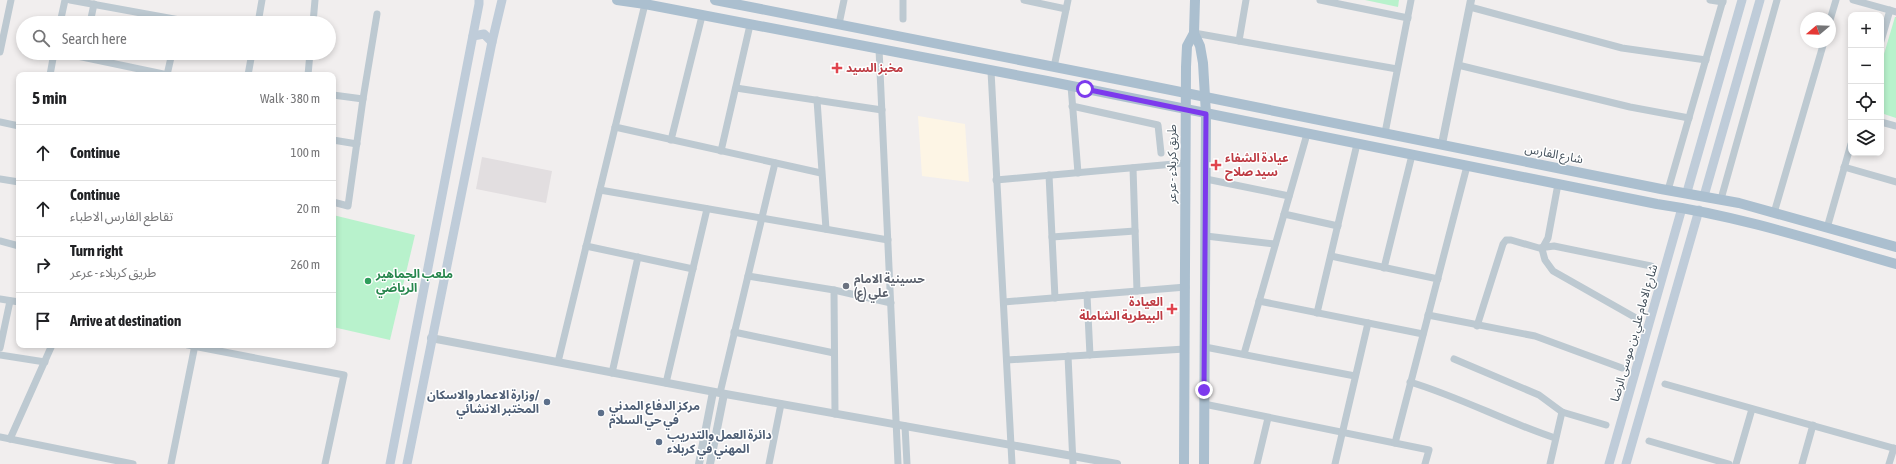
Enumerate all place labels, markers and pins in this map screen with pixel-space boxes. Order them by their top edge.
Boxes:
place label: مخبز السيد [846,61,903,75]
marker: مخبز السيد [831,62,843,74]
place label: عيادة الشفاء سيد صلاح [1225,151,1289,181]
marker: عيادة الشفاء سيد صلاح [1210,159,1222,171]
place label: ملعب الجماهير الرياضي [375,267,453,298]
place label: حسينية الامام علي (ع) [854,272,925,303]
marker: ملعب الجماهير الرياضي [363,276,373,286]
marker: حسينية الامام علي (ع) [841,281,851,291]
place label: العيادة البيطرية الشاملة [1079,295,1163,323]
marker: العيادة البيطرية الشاملة [1166,303,1178,315]
place label: وزارة الاعمار والاسكان/ المختبر الانشائي [427,388,540,419]
marker: وزارة الاعمار والاسكان/ المختبر الانشائي [542,397,552,407]
place label: مركز الدفاع المدني في حي السلام [609,399,700,430]
marker: مركز الدفاع المدني في حي السلام [596,408,606,418]
place label: دائرة العمل والتدريب المهني في كربلاء [667,428,772,459]
marker: دائرة العمل والتدريب المهني في كربلاء [654,437,664,447]

